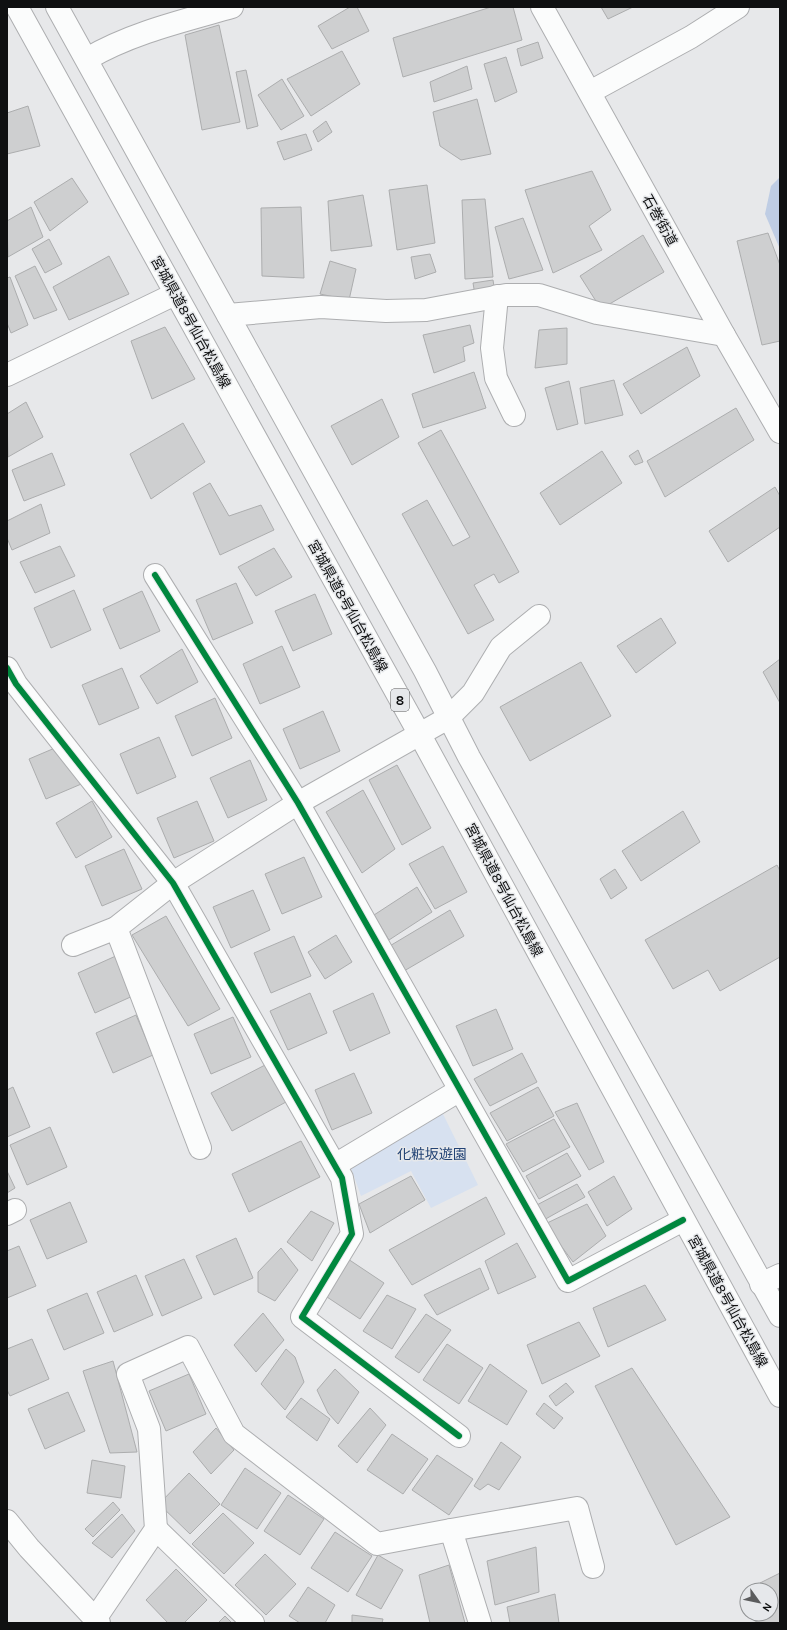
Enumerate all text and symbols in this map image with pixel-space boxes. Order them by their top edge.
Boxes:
street label: 石巻街道 [639,192,681,249]
street label: 宮城県道8号仙台松島線 [147,253,234,391]
street label: 宮城県道8号仙台松島線 [304,537,391,675]
road number: 8 [391,689,409,711]
street label: 宮城県道8号仙台松島線 [461,821,546,960]
park label: 化粧坂遊園 [397,1146,467,1163]
street label: 宮城県道8号仙台松島線 [684,1232,771,1370]
north arrow [739,1582,779,1622]
text: N [759,1600,775,1614]

